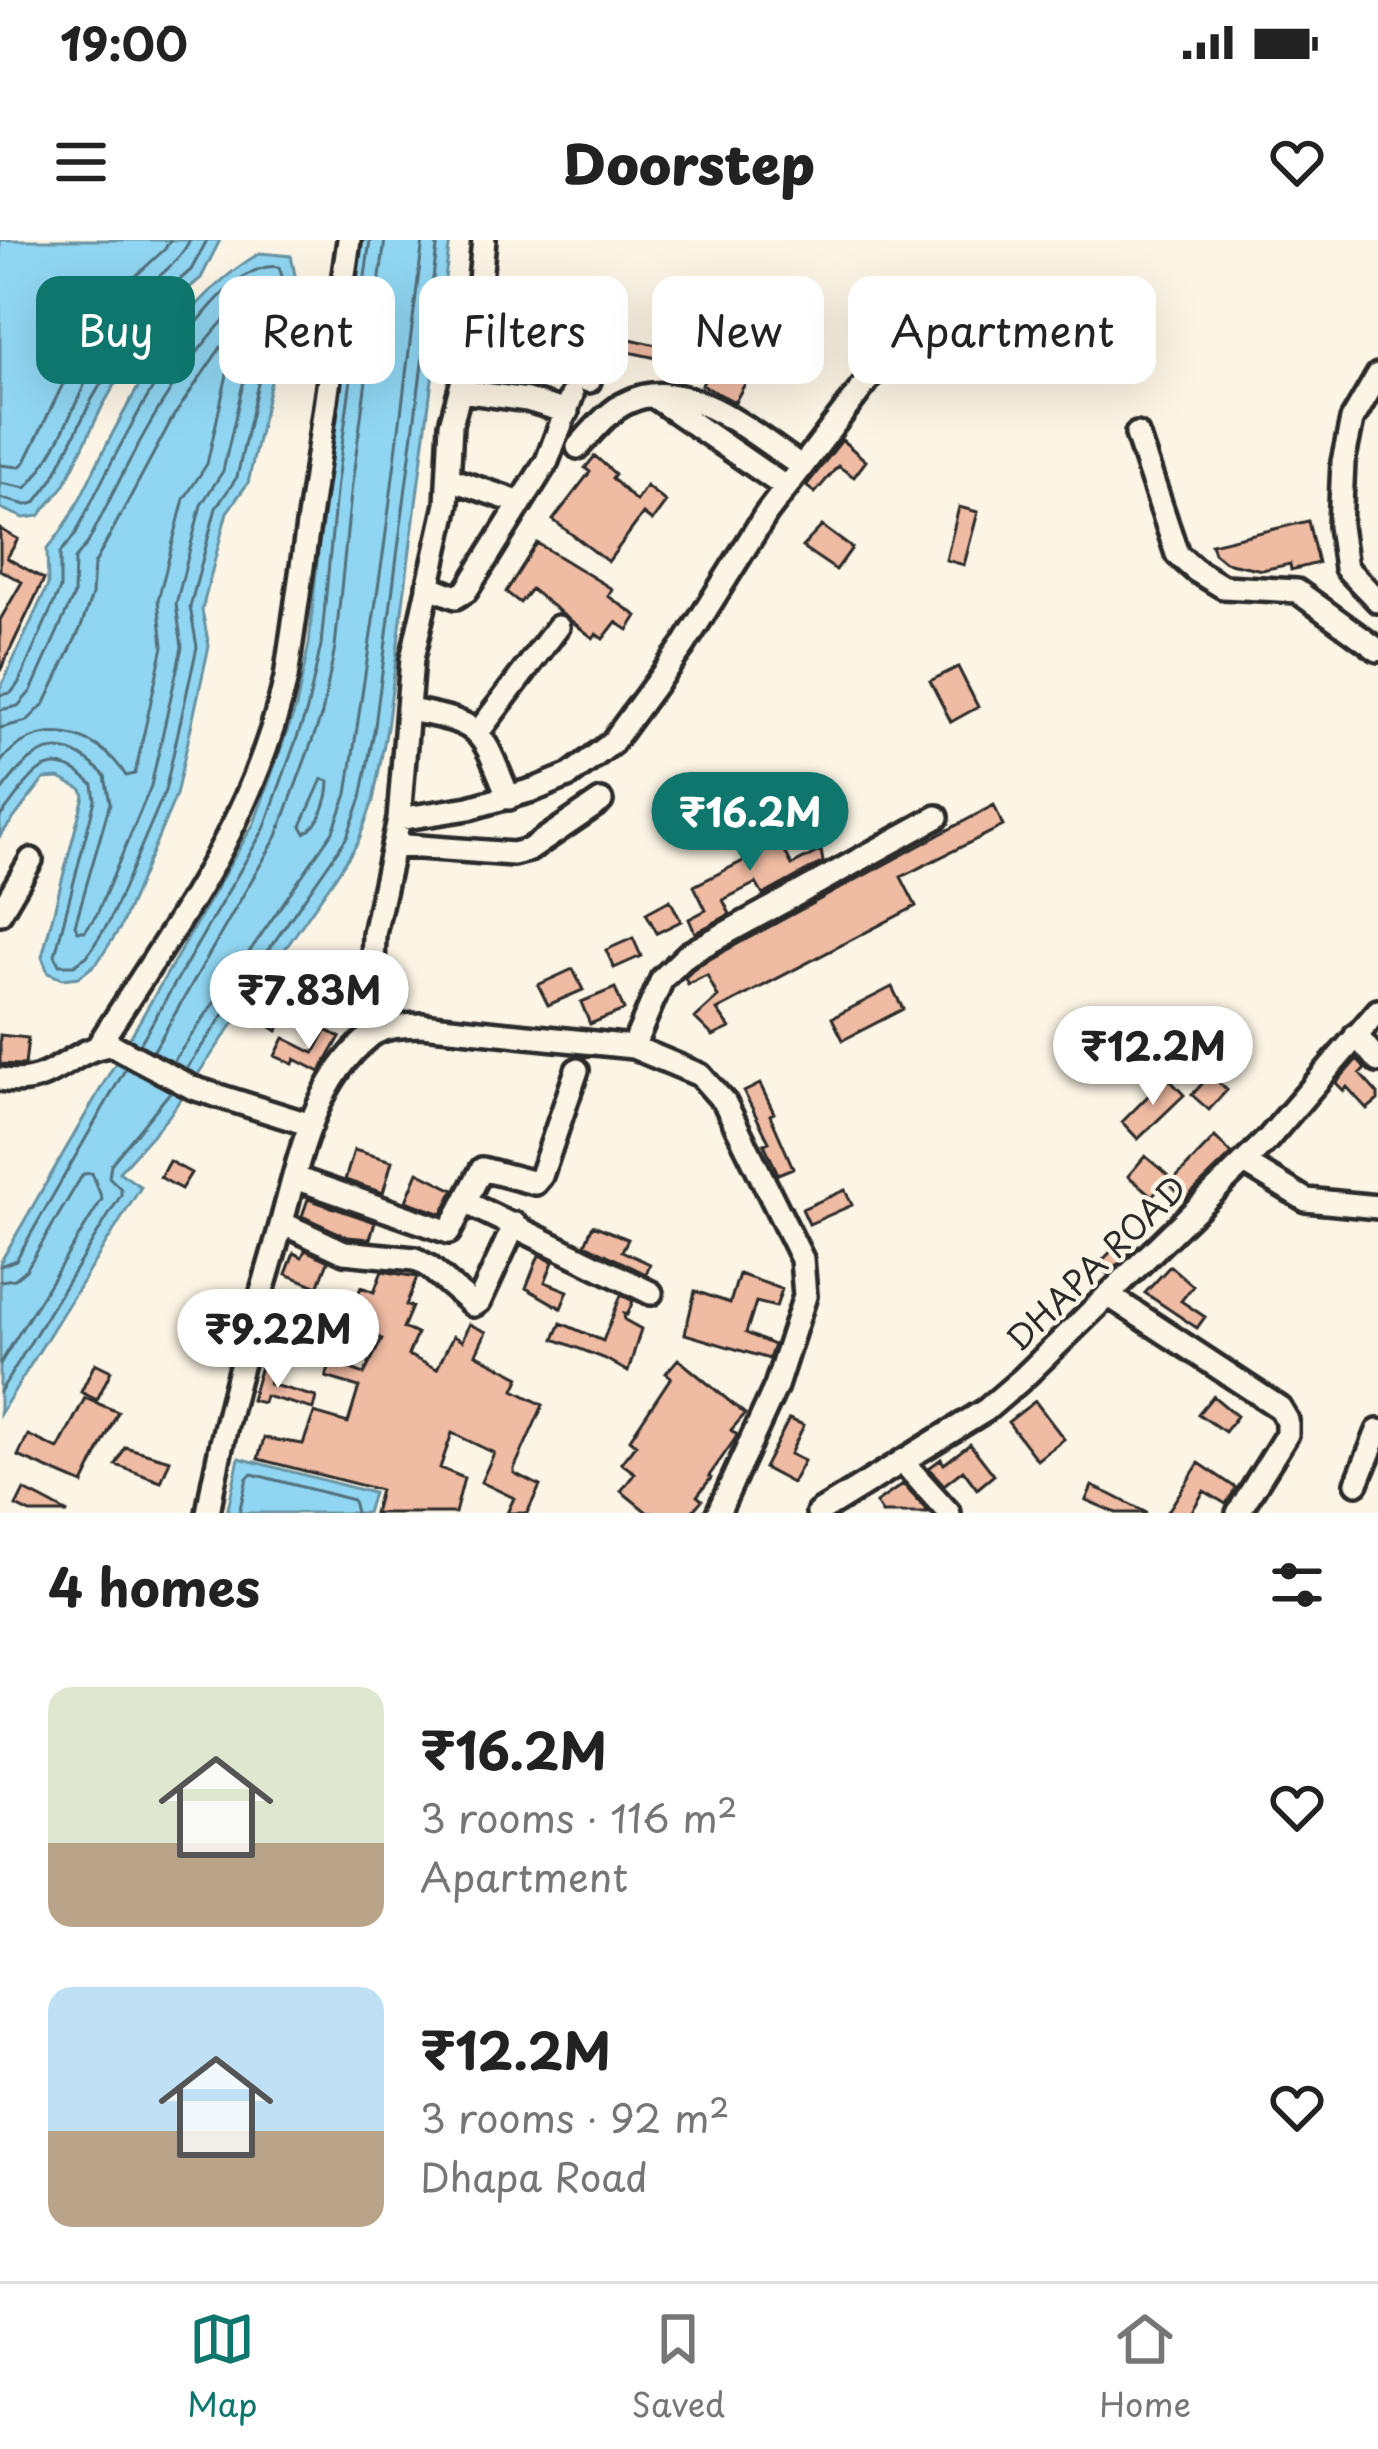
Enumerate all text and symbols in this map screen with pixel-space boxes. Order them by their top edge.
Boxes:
text: 19:00 [60,8,188,76]
text: Doorstep [563,122,815,203]
icon: menu [48,129,114,195]
icon: heart [1264,129,1330,195]
chip: Buy [36,276,195,384]
chip: Rent [219,276,395,384]
chip: Filters [419,276,628,384]
chip: New [652,276,824,384]
chip: Apartment [848,276,1156,384]
pin: ₹16.2M [652,772,848,874]
text: ₹16.2M [678,781,822,840]
pin: ₹7.83M [211,950,407,1052]
text: ₹7.83M [237,959,381,1018]
pin: ₹12.2M [1055,1006,1251,1108]
text: ₹12.2M [1080,1015,1226,1074]
street label: DHAPA ROAD [993,1163,1197,1361]
pin: ₹9.22M [180,1289,376,1391]
text: ₹9.22M [204,1298,352,1357]
text: 4 homes [48,1547,260,1624]
icon: filters [1264,1552,1330,1618]
text: ₹16.2M [420,1710,607,1787]
icon: home [144,1735,288,1879]
icon: heart [1264,1774,1330,1840]
text: 3 rooms · 116 m² [420,1787,738,1846]
text: Apartment [420,1846,628,1905]
text: ₹12.2M [420,2010,611,2087]
icon: home [144,2035,288,2179]
icon: heart [1264,2074,1330,2140]
text: 3 rooms · 92 m² [420,2087,730,2146]
text: Dhapa Road [420,2146,648,2205]
tab: Map [187,2306,258,2428]
tab: Saved [632,2306,725,2428]
tab: Home [1099,2306,1191,2428]

